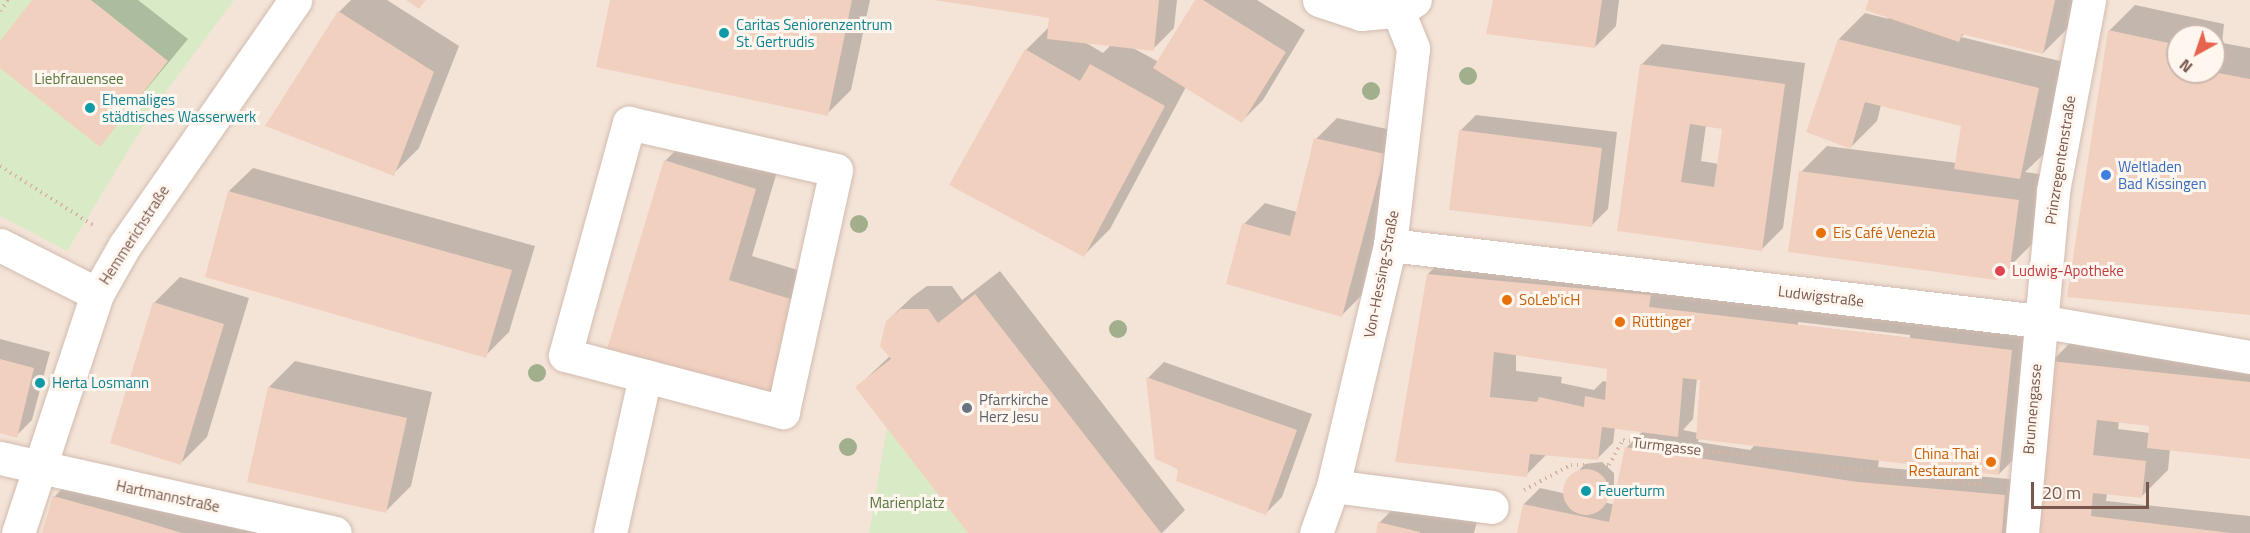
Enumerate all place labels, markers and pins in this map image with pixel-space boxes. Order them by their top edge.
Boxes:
place label: Caritas Seniorenzentrum St. Gertrudis [736,15,892,50]
marker: Caritas Seniorenzentrum St. Gertrudis [717,26,731,40]
place label: Ehemaliges städtisches Wasserwerk [102,90,256,125]
marker: Ehemaliges städtisches Wasserwerk [83,101,97,115]
place label: Weltladen Bad Kissingen [2118,157,2206,192]
marker: Weltladen Bad Kissingen [2099,168,2113,182]
place label: Eis Café Venezia [1833,224,1935,242]
marker: Eis Café Venezia [1814,226,1828,240]
place label: Ludwig-Apotheke [2012,262,2124,280]
marker: Ludwig-Apotheke [1993,264,2007,278]
place label: SoLeb'icH [1519,291,1580,309]
marker: SoLeb'icH [1500,293,1514,307]
place label: Rüttinger [1632,313,1692,331]
marker: Rüttinger [1613,315,1627,329]
place label: Herta Losmann [52,374,149,392]
marker: Herta Losmann [33,376,47,390]
place label: Pfarrkirche Herz Jesu [979,390,1048,425]
marker: Pfarrkirche Herz Jesu [960,401,974,415]
place label: China Thai Restaurant [1909,444,1979,479]
marker: China Thai Restaurant [1984,455,1998,469]
place label: Feuerturm [1598,482,1665,500]
marker: Feuerturm [1579,484,1593,498]

